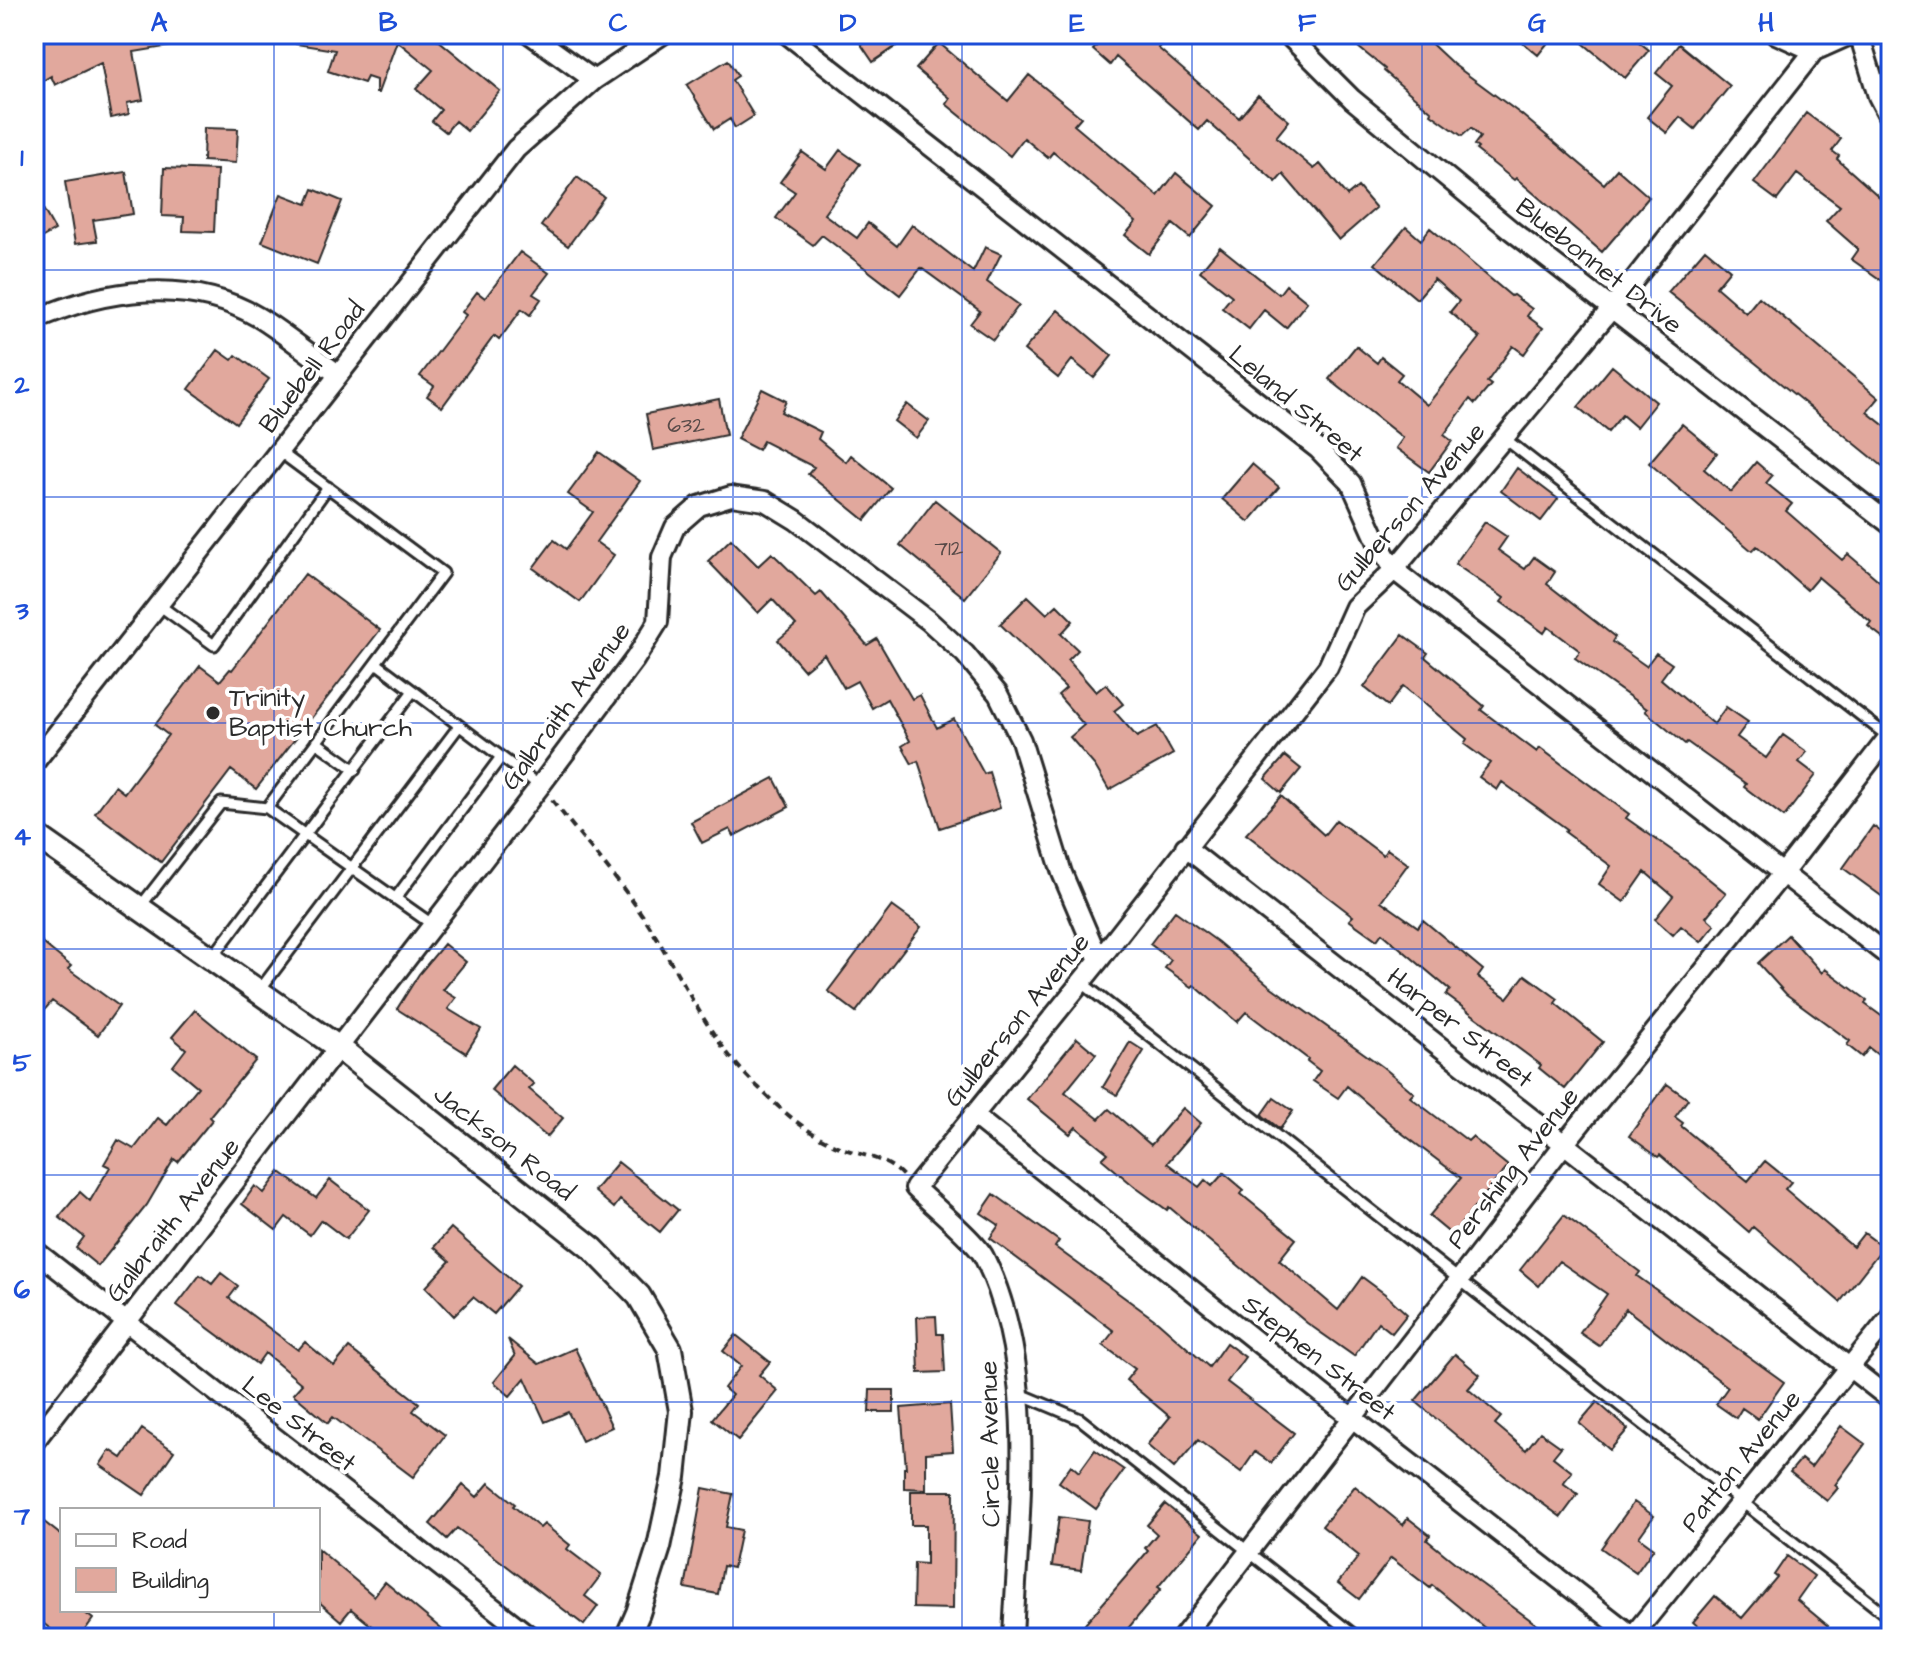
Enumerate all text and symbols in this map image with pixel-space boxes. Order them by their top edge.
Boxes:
text: A [151,5,168,41]
text: B [379,5,398,41]
text: C [609,5,628,41]
text: D [840,5,857,41]
text: E [1069,5,1085,41]
text: F [1298,5,1317,41]
text: G [1528,5,1546,41]
text: H [1758,5,1774,41]
text: 1 [20,140,24,176]
street label: Bluebonnet Drive [1508,189,1690,343]
street label: Bluebell Road [250,294,374,440]
street label: Leland Street [1221,337,1372,472]
text: 2 [14,367,30,403]
house number: 632 [667,410,705,441]
street label: Gulberson Avenue [1326,414,1494,600]
house number: 712 [935,533,964,564]
text: 3 [14,593,29,629]
street label: Galbraith Avenue [493,615,639,797]
place label: Trinity Baptist Church [229,680,412,746]
marker: Trinity Baptist Church [204,704,222,722]
text: 4 [13,819,31,855]
street label: Gulberson Avenue [936,926,1098,1114]
street label: Harper Street [1379,959,1541,1097]
text: 5 [13,1045,32,1081]
street label: Jackson Road [426,1076,582,1210]
street label: Pershing Avenue [1438,1080,1589,1258]
street label: Galbraith Avenue [97,1130,249,1310]
text: 6 [14,1272,31,1308]
street label: Stephen Street [1235,1286,1404,1430]
street label: Circle Avenue [971,1361,1009,1527]
street label: Lee Street [234,1368,364,1481]
street label: Patton Avenue [1672,1382,1810,1540]
text: 7 [13,1498,30,1534]
legend [60,1508,320,1612]
text: Road [132,1524,187,1558]
text: Building [132,1564,209,1599]

